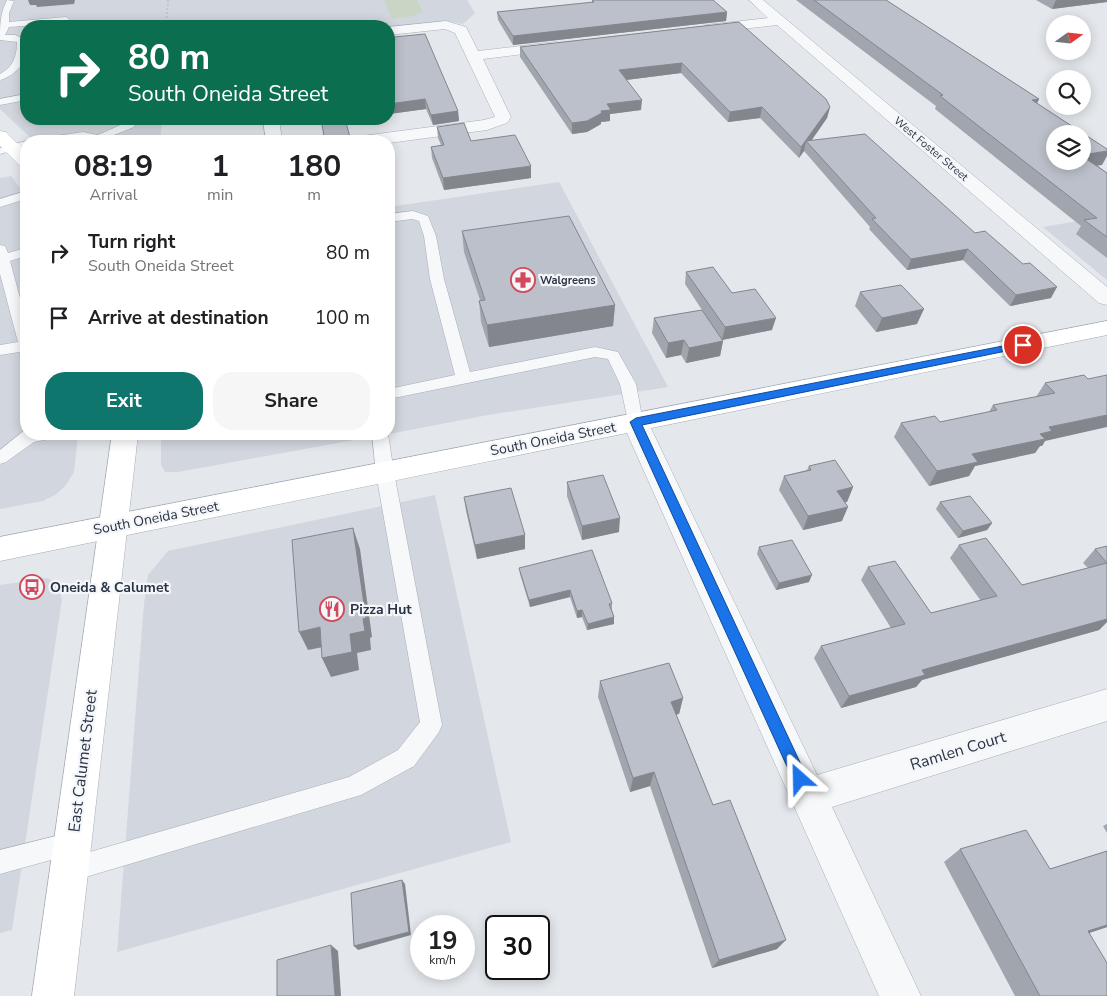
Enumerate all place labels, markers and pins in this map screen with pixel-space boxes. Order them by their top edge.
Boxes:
pharmacy icon: Walgreens [510,267,536,293]
place label: Walgreens [540,273,596,288]
pin [1002,324,1044,366]
bus stop icon: Oneida & Calumet [19,574,45,600]
place label: Oneida & Calumet [50,578,169,597]
restaurant icon: Pizza Hut [319,596,345,622]
place label: Pizza Hut [350,600,412,619]

